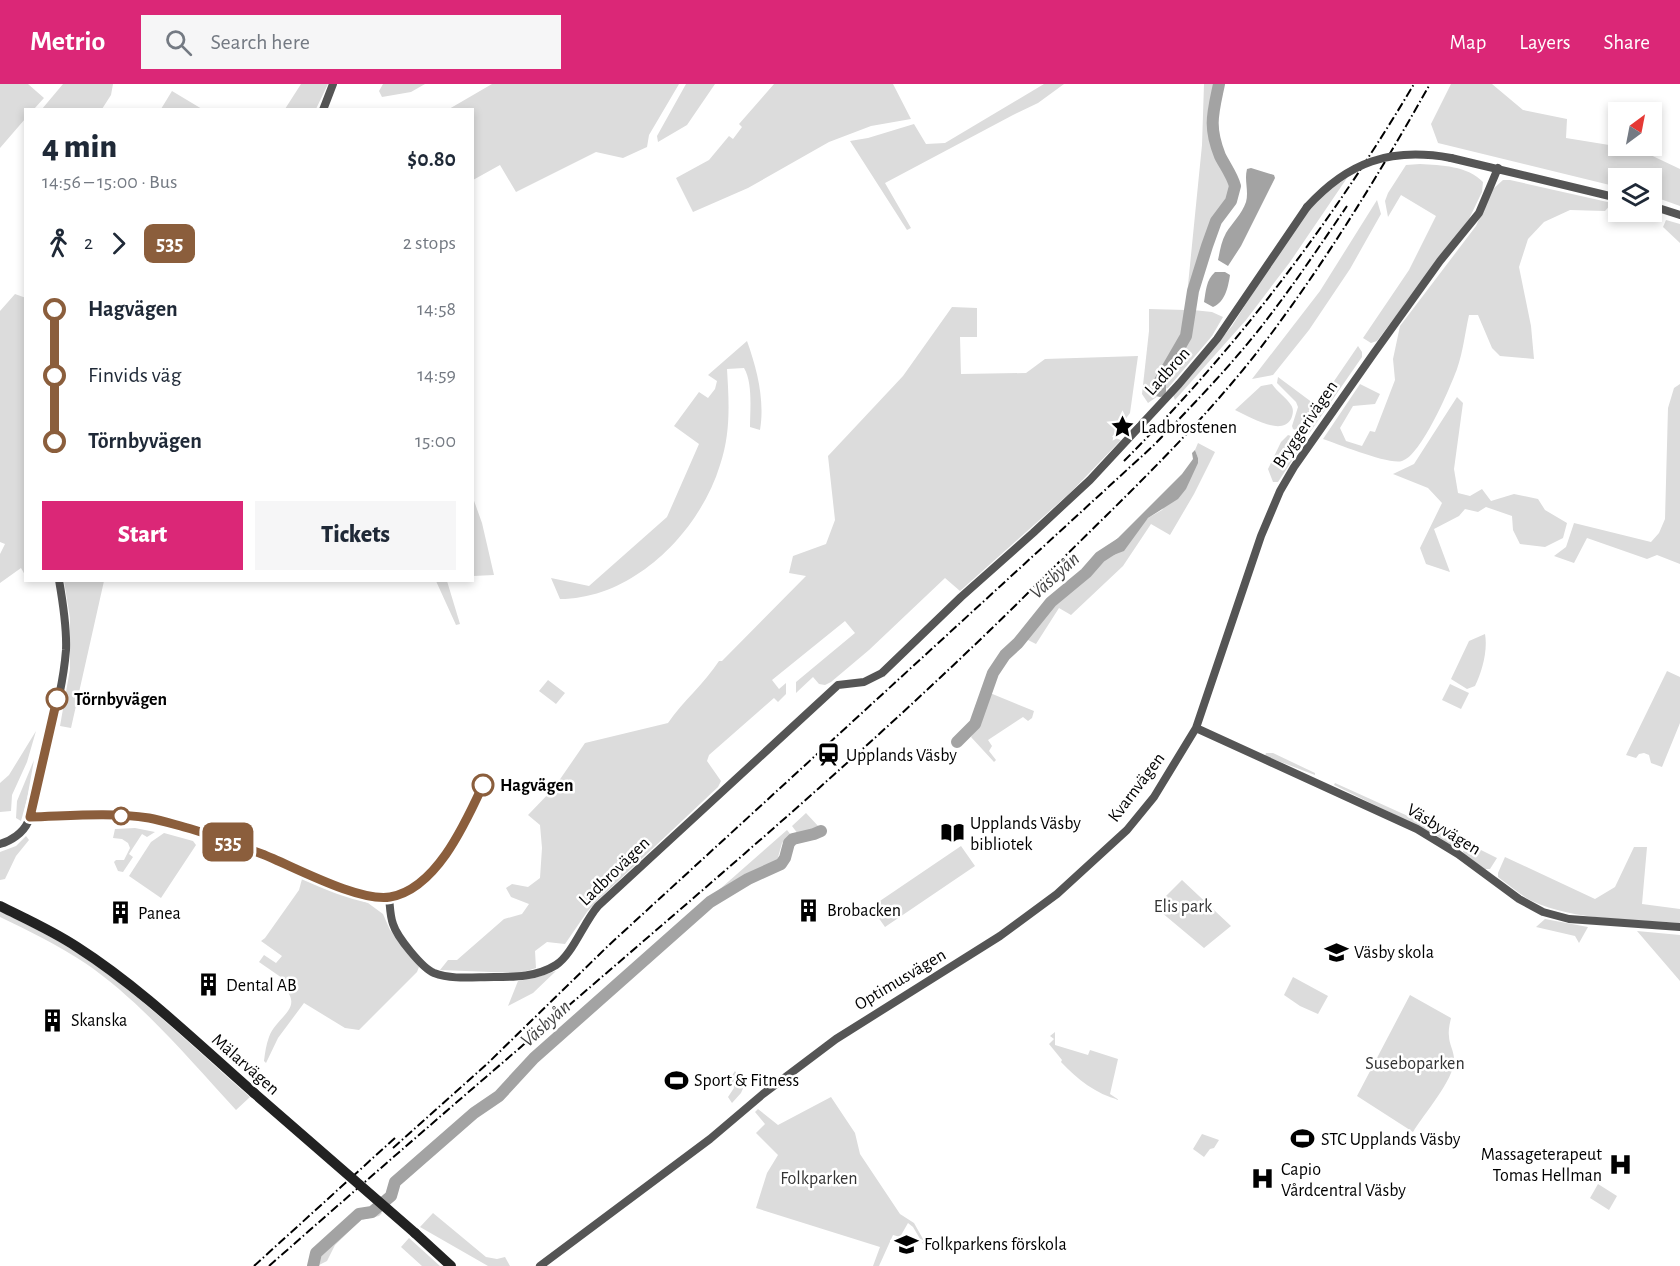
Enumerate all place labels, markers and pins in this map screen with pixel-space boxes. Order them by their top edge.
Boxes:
place icon: Ladbrostenen [1110,414,1136,440]
place label: Ladbrostenen [1141,419,1237,437]
marker: Törnbyvägen [46,688,68,710]
place label: Törnbyvägen [74,691,167,709]
station icon: Upplands Väsby [815,742,841,768]
place label: Upplands Väsby [846,747,957,765]
marker: Hagvägen [472,774,494,796]
place label: Hagvägen [500,777,573,795]
unlabelled marker [112,807,130,825]
place label: Upplands Väsby bibliotek [970,815,1081,854]
library icon: Upplands Väsby bibliotek [939,820,965,846]
building icon: Brobacken [796,897,822,923]
building icon: Panea [107,900,133,926]
place label: Brobacken [827,902,901,920]
place label: Panea [138,905,181,923]
school or university icon: Väsby skola [1323,939,1349,965]
place label: Väsby skola [1354,944,1434,962]
building icon: Dental AB [195,972,221,998]
place label: Dental AB [226,977,297,995]
building icon: Skanska [40,1007,66,1033]
place label: Skanska [71,1012,127,1030]
sports icon: Sport & Fitness [663,1067,689,1093]
place label: Sport & Fitness [694,1072,799,1090]
sports icon: STC Upplands Väsby [1290,1126,1316,1152]
place label: STC Upplands Väsby [1321,1131,1461,1149]
place label: Massageterapeut Tomas Hellman [1481,1146,1602,1185]
hospital icon: Massageterapeut Tomas Hellman [1607,1151,1633,1177]
place label: Capio Vårdcentral Väsby [1281,1161,1406,1200]
hospital icon: Capio Vårdcentral Väsby [1250,1166,1276,1192]
school or university icon: Folkparkens förskola [893,1231,919,1257]
place label: Folkparkens förskola [924,1236,1067,1254]

